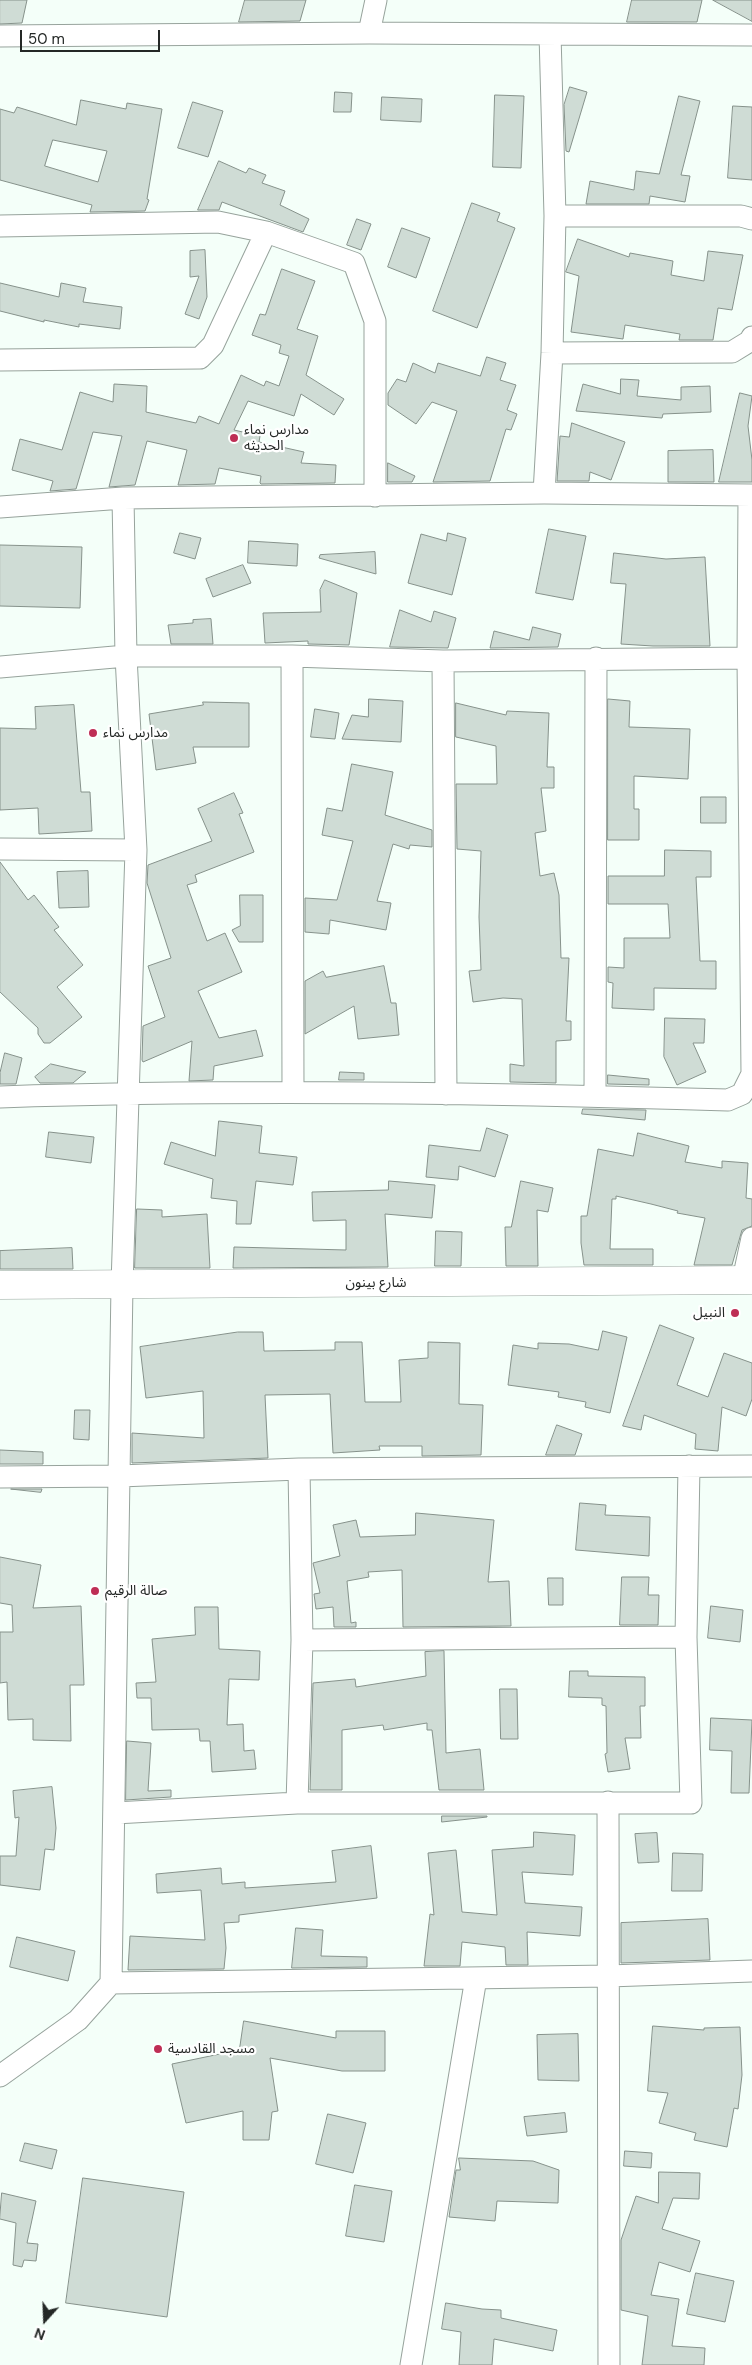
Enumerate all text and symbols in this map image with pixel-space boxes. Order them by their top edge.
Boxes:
scale bar [22,20,162,52]
text: 50 m [28,29,65,49]
place label: مدارس نماء الحديثه [244,422,309,454]
marker: مدارس نماء الحديثه [228,432,240,444]
place label: مدارس نماء [103,725,168,741]
marker: مدارس نماء [87,727,99,739]
street label: شارع بينون [346,1275,406,1291]
place label: النبيل [693,1305,725,1321]
marker: النبيل [729,1307,741,1319]
place label: صالة الرقيم [105,1583,167,1599]
marker: صالة الرقيم [89,1585,101,1597]
place label: مسجد القادسية [168,2041,255,2057]
marker: مسجد القادسية [152,2043,164,2055]
north arrow [20,2295,70,2345]
text: N [32,2324,48,2344]

